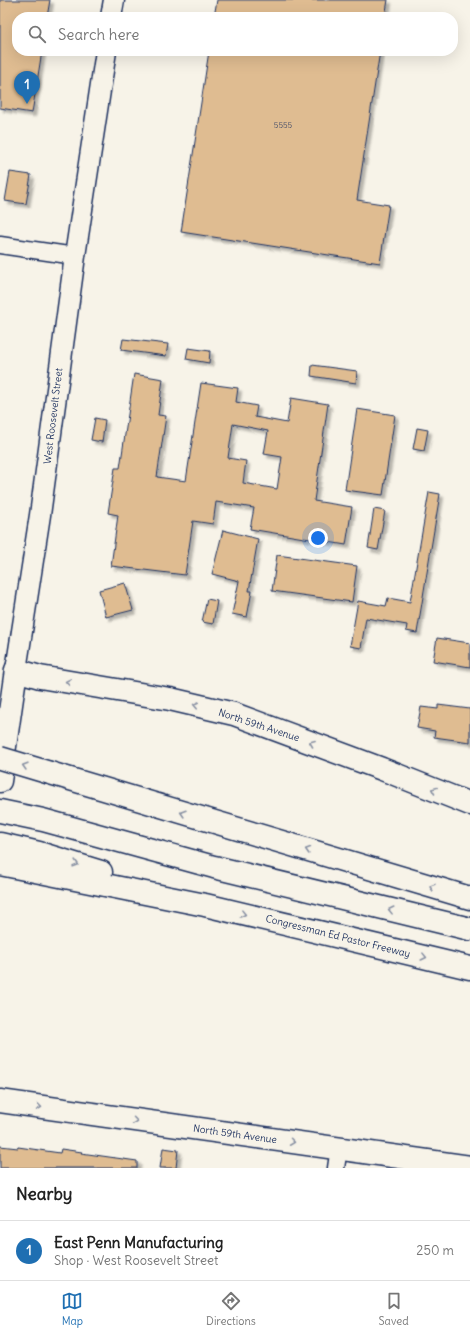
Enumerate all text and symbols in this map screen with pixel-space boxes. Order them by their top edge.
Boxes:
search box [12,12,458,56]
icon: search [26,23,48,45]
text: Search here [58,25,139,44]
pin: 1 [14,71,40,104]
house number: 5555 [274,120,293,130]
street label: West Roosevelt Street [41,367,65,465]
your location [308,528,328,548]
one-way arrow [65,679,72,687]
one-way arrow [193,702,200,710]
street label: North 59th Avenue [217,706,301,744]
one-way arrow [309,739,316,747]
one-way arrow [22,762,29,771]
one-way arrow [430,786,437,794]
one-way arrow [180,809,187,818]
one-way arrow [305,846,312,855]
one-way arrow [72,859,79,868]
one-way arrow [429,883,436,892]
one-way arrow [388,907,394,915]
one-way arrow [240,909,246,917]
street label: Congressman Ed Pastor Freeway [264,912,412,960]
one-way arrow [421,953,427,961]
one-way arrow [36,1102,42,1111]
one-way arrow [132,1116,138,1125]
street label: North 59th Avenue [192,1122,278,1146]
one-way arrow [289,1137,295,1146]
text: Nearby [16,1183,72,1205]
text: East Penn Manufacturing [54,1233,223,1252]
text: 1 [26,1242,32,1259]
text: 250 m [416,1242,454,1259]
text: Shop · West Roosevelt Street [54,1252,218,1269]
tab: Map [61,1290,83,1328]
tab: Directions [206,1290,256,1328]
tab: Saved [378,1290,409,1328]

